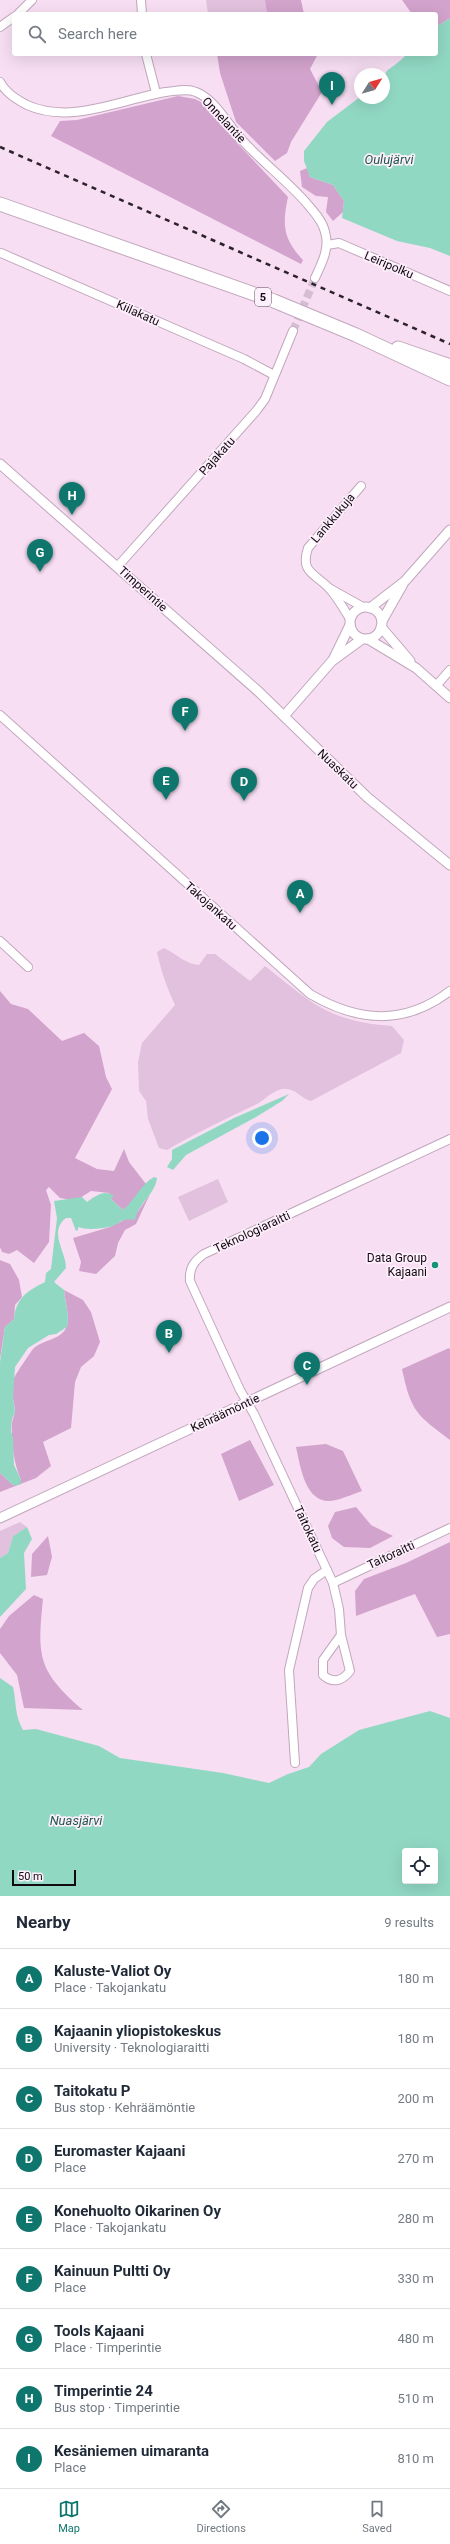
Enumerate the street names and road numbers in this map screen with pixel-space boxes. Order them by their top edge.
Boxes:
street label: Onnelantie [199,94,249,146]
street label: Leiripolku [362,248,416,282]
road number: 5 [255,288,271,306]
street label: Kiilakatu [114,297,162,329]
street label: Pajakatu [196,434,238,478]
street label: Lankkukuja [308,490,358,546]
street label: Timperintie [116,564,170,614]
street label: Nuaskatu [315,746,361,792]
street label: Takojankatu [182,879,240,933]
street label: Teknologiaraitti [212,1208,292,1256]
street label: Kehräämöntie [188,1391,262,1435]
street label: Taitokatu [291,1503,325,1555]
street label: Taitoraitti [365,1538,417,1572]

